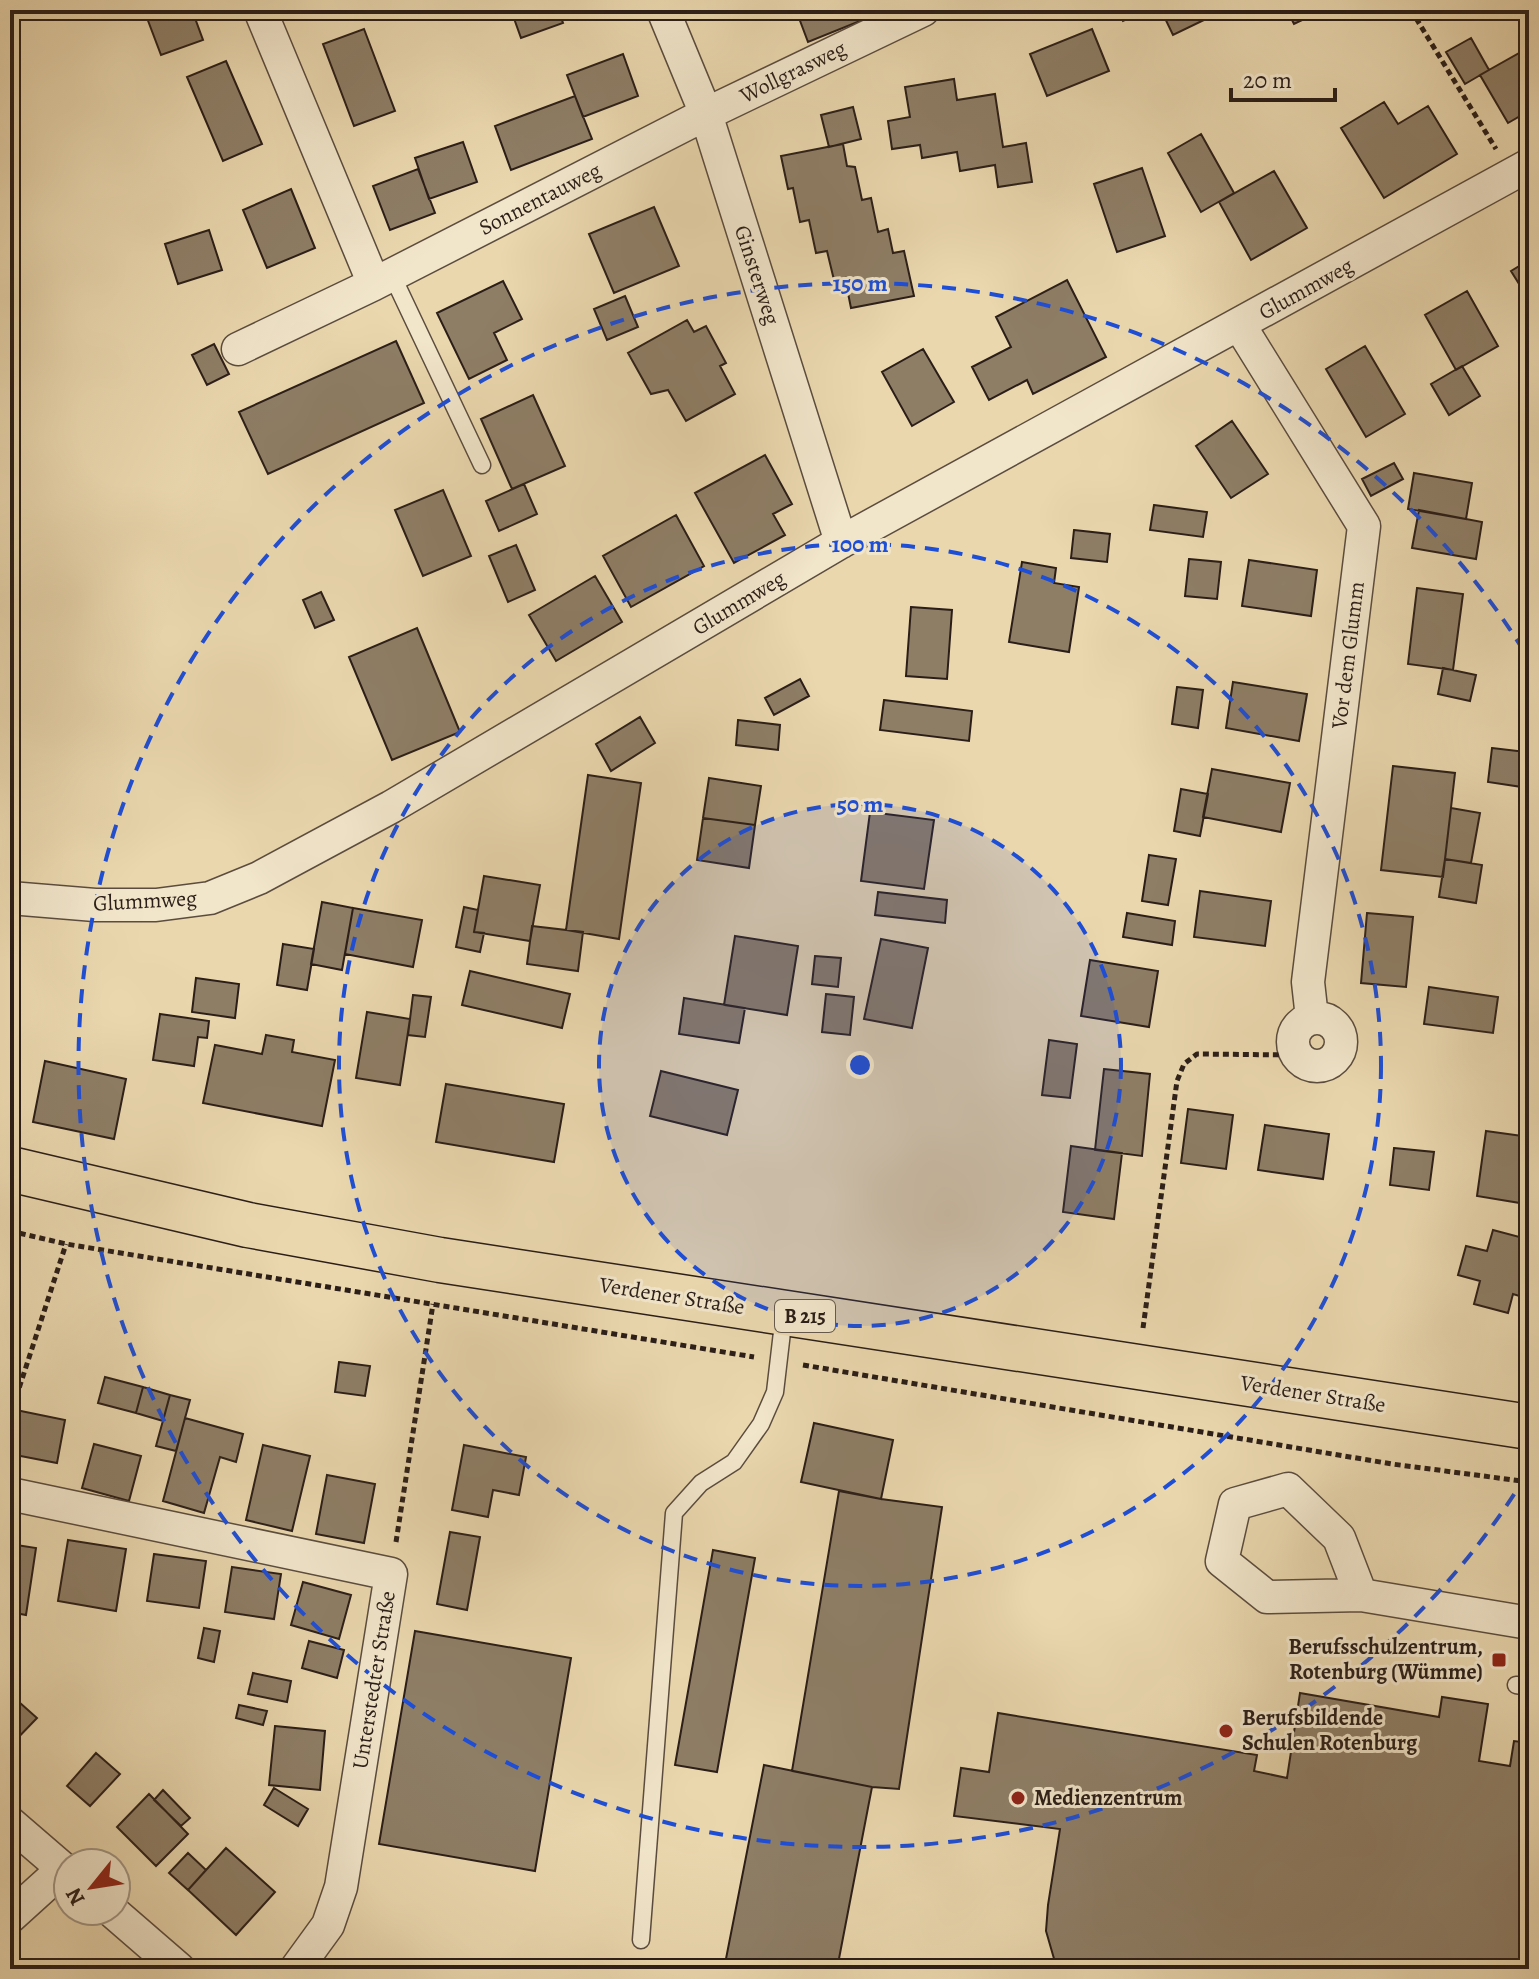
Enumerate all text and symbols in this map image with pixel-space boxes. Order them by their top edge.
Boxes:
street label: Wollgrasweg [734,33,851,111]
scale bar [1231,52,1335,102]
text: 20 m [1243,64,1292,96]
street label: Sonnentauweg [474,155,606,243]
street label: Ginsterweg [727,221,787,329]
street label: Glummweg [1253,251,1359,327]
text: 150 m [832,267,888,299]
text: 100 m [831,528,889,560]
street label: Glummweg [687,563,791,643]
street label: Vor dem Glumm [1324,580,1372,731]
text: 50 m [837,788,883,820]
street label: Glummweg [92,883,198,919]
centre of rings [846,1051,874,1079]
street label: Verdener Straße [596,1270,747,1322]
road number: B 215 [775,1300,835,1332]
street label: Verdener Straße [1237,1368,1388,1420]
street label: Unterstedter Straße [345,1589,403,1771]
place label: Berufsschulzentrum, Rotenburg (Wümme) [1288,1632,1483,1687]
marker: Berufsschulzentrum, Rotenburg (Wümme) [1490,1651,1508,1669]
place label: Berufsbildende Schulen Rotenburg [1242,1703,1418,1758]
marker: Berufsbildende Schulen Rotenburg [1217,1722,1235,1740]
place label: Medienzentrum [1034,1783,1183,1813]
marker: Medienzentrum [1009,1789,1027,1807]
north arrow [52,1847,132,1927]
text: N [59,1882,93,1911]

